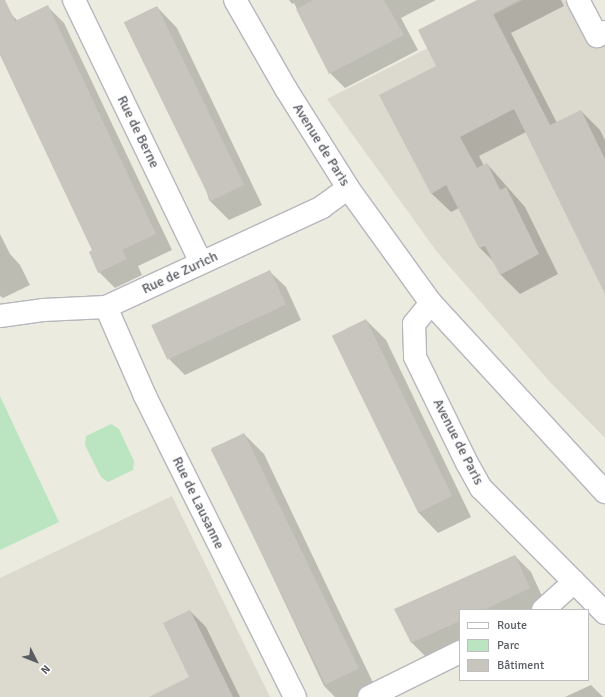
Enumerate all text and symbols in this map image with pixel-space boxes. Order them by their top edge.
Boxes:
street label: Rue de Berne [113,93,163,171]
street label: Avenue de Paris [289,101,353,189]
street label: Rue de Zurich [139,248,221,298]
street label: Avenue de Paris [429,396,487,488]
street label: Rue de Lausanne [168,454,228,552]
legend [459,609,589,681]
text: Route [497,618,527,633]
text: Parc [497,638,519,653]
north arrow [16,641,56,681]
text: Bâtiment [497,658,544,673]
text: N [38,662,53,677]

